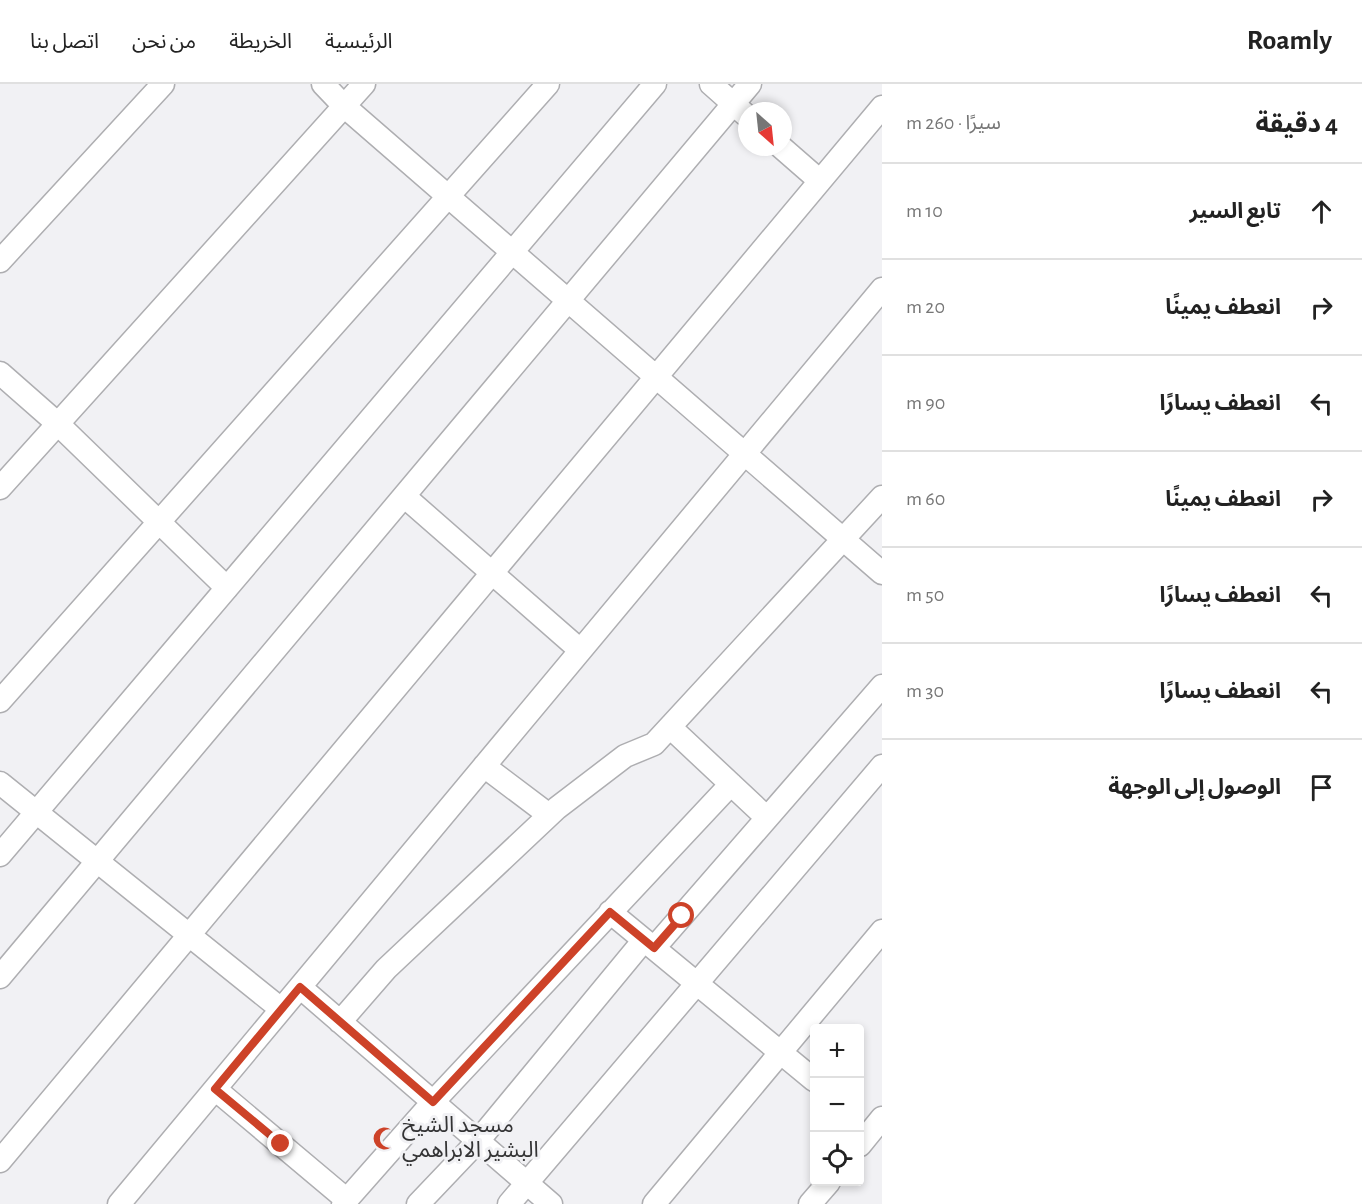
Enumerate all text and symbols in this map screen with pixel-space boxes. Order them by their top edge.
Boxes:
text: Roamly [1247,27,1332,55]
text: اتصل بنا [30,31,99,52]
text: من نحن [132,31,196,52]
text: الخريطة [229,31,292,52]
text: الرئيسية [325,31,393,52]
north arrow [738,102,792,156]
text: 4 دقيقة [1256,111,1338,137]
text: سيرًا · 260 m [906,113,1001,133]
icon: ahead [1305,195,1338,228]
text: تابع السير [1189,200,1281,222]
text: 10 m [906,201,943,221]
icon: right [1305,291,1338,324]
text: انعطف يمينًا [1165,296,1281,318]
text: 20 m [906,297,945,317]
icon: left [1305,387,1338,420]
text: انعطف يسارًا [1159,392,1281,414]
text: 90 m [906,393,945,413]
icon: right [1305,483,1338,516]
text: انعطف يمينًا [1165,488,1281,510]
text: 60 m [906,489,945,509]
icon: left [1305,579,1338,612]
text: انعطف يسارًا [1159,584,1281,606]
text: 50 m [906,585,944,605]
icon: left [1305,675,1338,708]
text: انعطف يسارًا [1159,680,1281,702]
text: 30 m [906,681,944,701]
icon: arrive [1305,771,1338,804]
text: الوصول إلى الوجهة [1108,776,1281,798]
route start [668,902,694,928]
map controls [810,1024,864,1186]
button: + [810,1024,864,1078]
button: − [810,1078,864,1132]
place label: مسجد الشيخ البشير الابراهمي [402,1114,539,1166]
mosque icon: مسجد الشيخ البشير الابراهمي [371,1125,397,1151]
route end [267,1130,293,1156]
button: locate [810,1132,864,1186]

